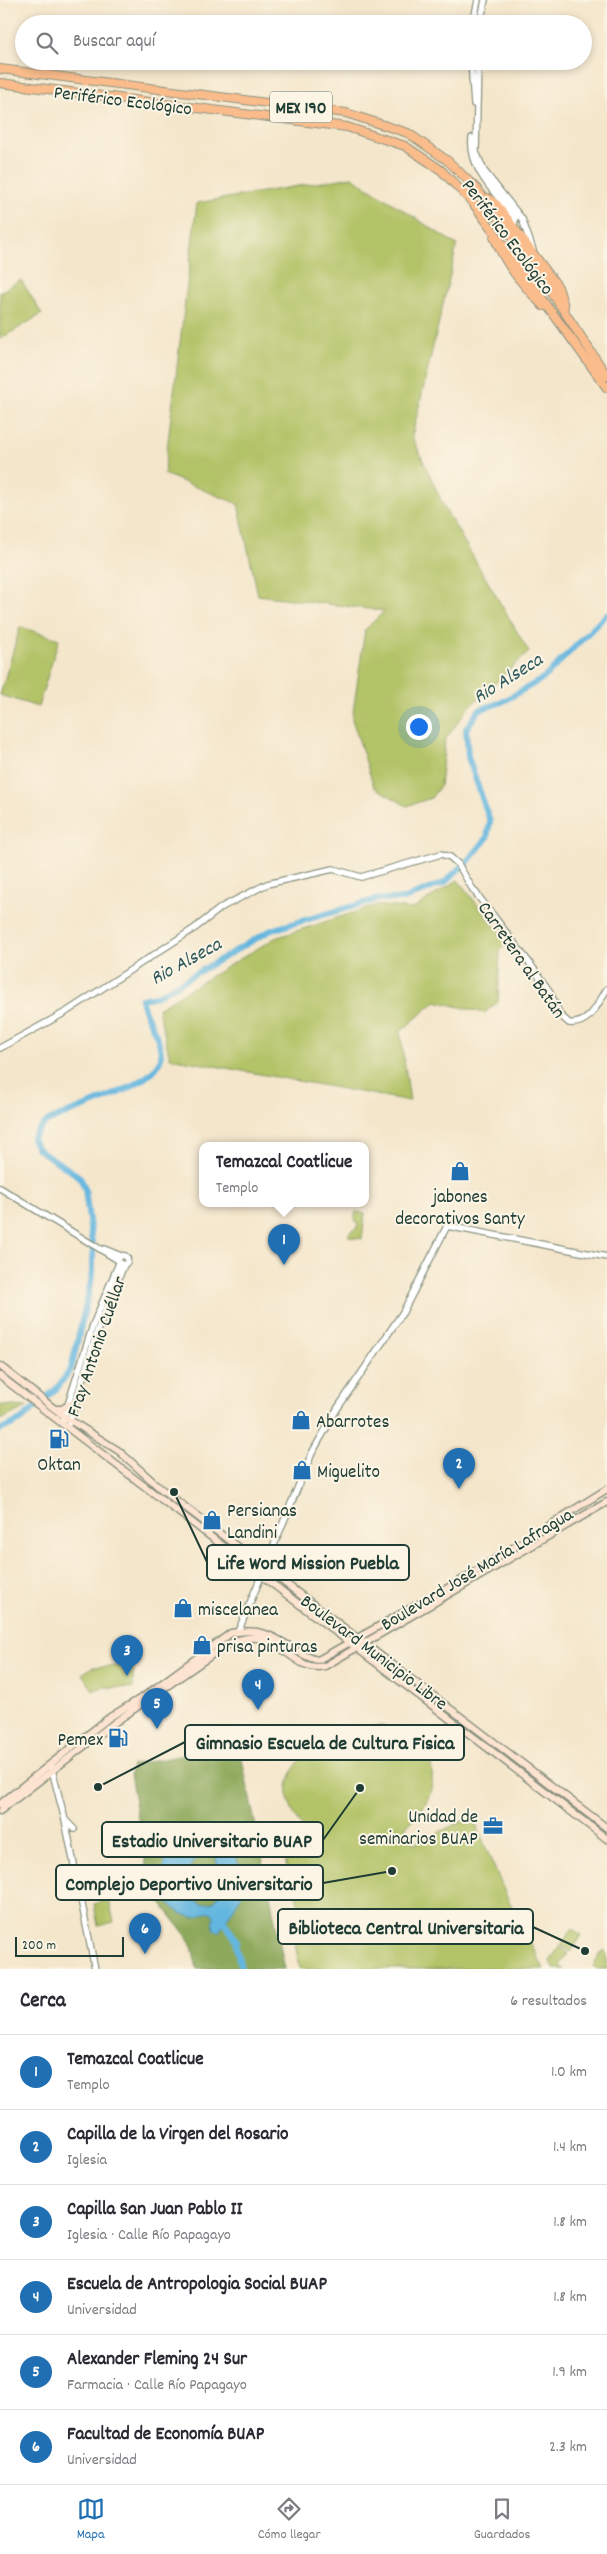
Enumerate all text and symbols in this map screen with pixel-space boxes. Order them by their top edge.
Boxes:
search box [15,15,592,70]
icon: search [33,29,61,57]
text: Buscar aquí [73,29,155,56]
street label: Periférico Ecológico [52,81,193,124]
road number: MEX 190 [270,91,332,122]
street label: Periférico Ecológico [454,174,559,302]
water label: Rio Alseca [468,646,550,712]
your location [406,714,432,740]
street label: Carretera al Batán [470,897,571,1025]
water label: Rio Alseca [146,931,228,994]
popup [199,1142,369,1207]
text: Temazcal Coatlicue [216,1150,352,1177]
shop icon: jabones decorativos Santy [449,1160,471,1182]
text: Templo [216,1177,258,1200]
place label: jabones decorativos Santy [395,1185,525,1234]
pin: 1 [268,1224,300,1265]
street label: Fray Antonio Cuéllar [62,1273,135,1421]
shop icon: Abarrotes [290,1409,312,1431]
place label: Abarrotes [316,1410,389,1437]
fuel station icon: Oktan [48,1428,70,1450]
pin: 2 [443,1448,475,1489]
place label: Oktan [37,1453,81,1480]
shop icon: Miguelito [291,1459,313,1481]
place label: Miguelito [317,1460,380,1487]
place label: Persianas Landini [227,1499,297,1548]
street label: Boulevard José María Lafragua [376,1502,580,1639]
shop icon: Persianas Landini [201,1509,223,1531]
callout: Life Word Mission Puebla [207,1545,409,1580]
text: Life Word Mission Puebla [217,1551,400,1579]
street label: Boulevard Municipio Libre [294,1589,452,1718]
shop icon: miscelanea [172,1597,194,1619]
place label: miscelanea [198,1598,279,1625]
shop icon: prisa pinturas [191,1634,213,1656]
pin: 3 [111,1635,143,1676]
place label: prisa pinturas [217,1635,318,1662]
pin: 4 [242,1669,274,1710]
pin: 5 [141,1688,173,1729]
callout: Gimnasio Escuela de Cultura Fisica [185,1725,464,1760]
fuel station icon: Pemex [107,1727,129,1749]
place label: Pemex [58,1728,103,1755]
text: Gimnasio Escuela de Cultura Fisica [196,1731,455,1759]
place label: Unidad de seminarios BUAP [359,1805,478,1854]
office icon: Unidad de seminarios BUAP [482,1815,504,1837]
callout: Estadio Universitario BUAP [102,1822,323,1857]
text: Estadio Universitario BUAP [112,1829,312,1857]
callout: Complejo Deportivo Universitario [56,1865,323,1900]
text: Complejo Deportivo Universitario [65,1872,313,1900]
callout: Biblioteca Central Universitaria [278,1909,533,1944]
pin: 6 [129,1913,161,1954]
text: Biblioteca Central Universitaria [288,1916,524,1944]
scale bar [15,1934,124,1957]
text: 200 m [22,1936,56,1956]
text: Cerca [20,1987,66,2017]
text: 6 resultados [510,1990,587,2013]
text: Temazcal Coatlicue [67,2047,204,2074]
text: 1 [34,2061,38,2084]
text: 1.0 km [551,2061,587,2084]
text: Templo [67,2074,110,2097]
text: Capilla de la Virgen del Rosario [67,2122,288,2149]
text: 2 [33,2136,40,2159]
text: 1.4 km [553,2136,587,2159]
text: Iglesia [67,2149,107,2172]
text: Capilla San Juan Pablo II [67,2197,242,2224]
text: 3 [32,2211,40,2234]
text: 1.8 km [553,2211,587,2234]
text: Iglesia · Calle Río Papagayo [67,2224,231,2247]
text: Escuela de Antropologia Social BUAP [67,2272,327,2299]
text: 4 [33,2286,39,2309]
text: 1.8 km [553,2286,587,2309]
text: Universidad [67,2299,137,2322]
text: Alexander Fleming 24 Sur [67,2347,247,2374]
text: 5 [32,2361,40,2384]
text: 1.9 km [552,2361,587,2384]
text: Farmacia · Calle Río Papagayo [67,2374,247,2397]
text: Facultad de Economía BUAP [67,2422,264,2449]
text: 6 [32,2436,40,2459]
text: 2.3 km [549,2436,587,2459]
text: Universidad [67,2449,137,2472]
tab: Mapa [77,2495,105,2545]
tab: Cómo llegar [258,2495,321,2545]
tab: Guardados [474,2495,530,2545]

